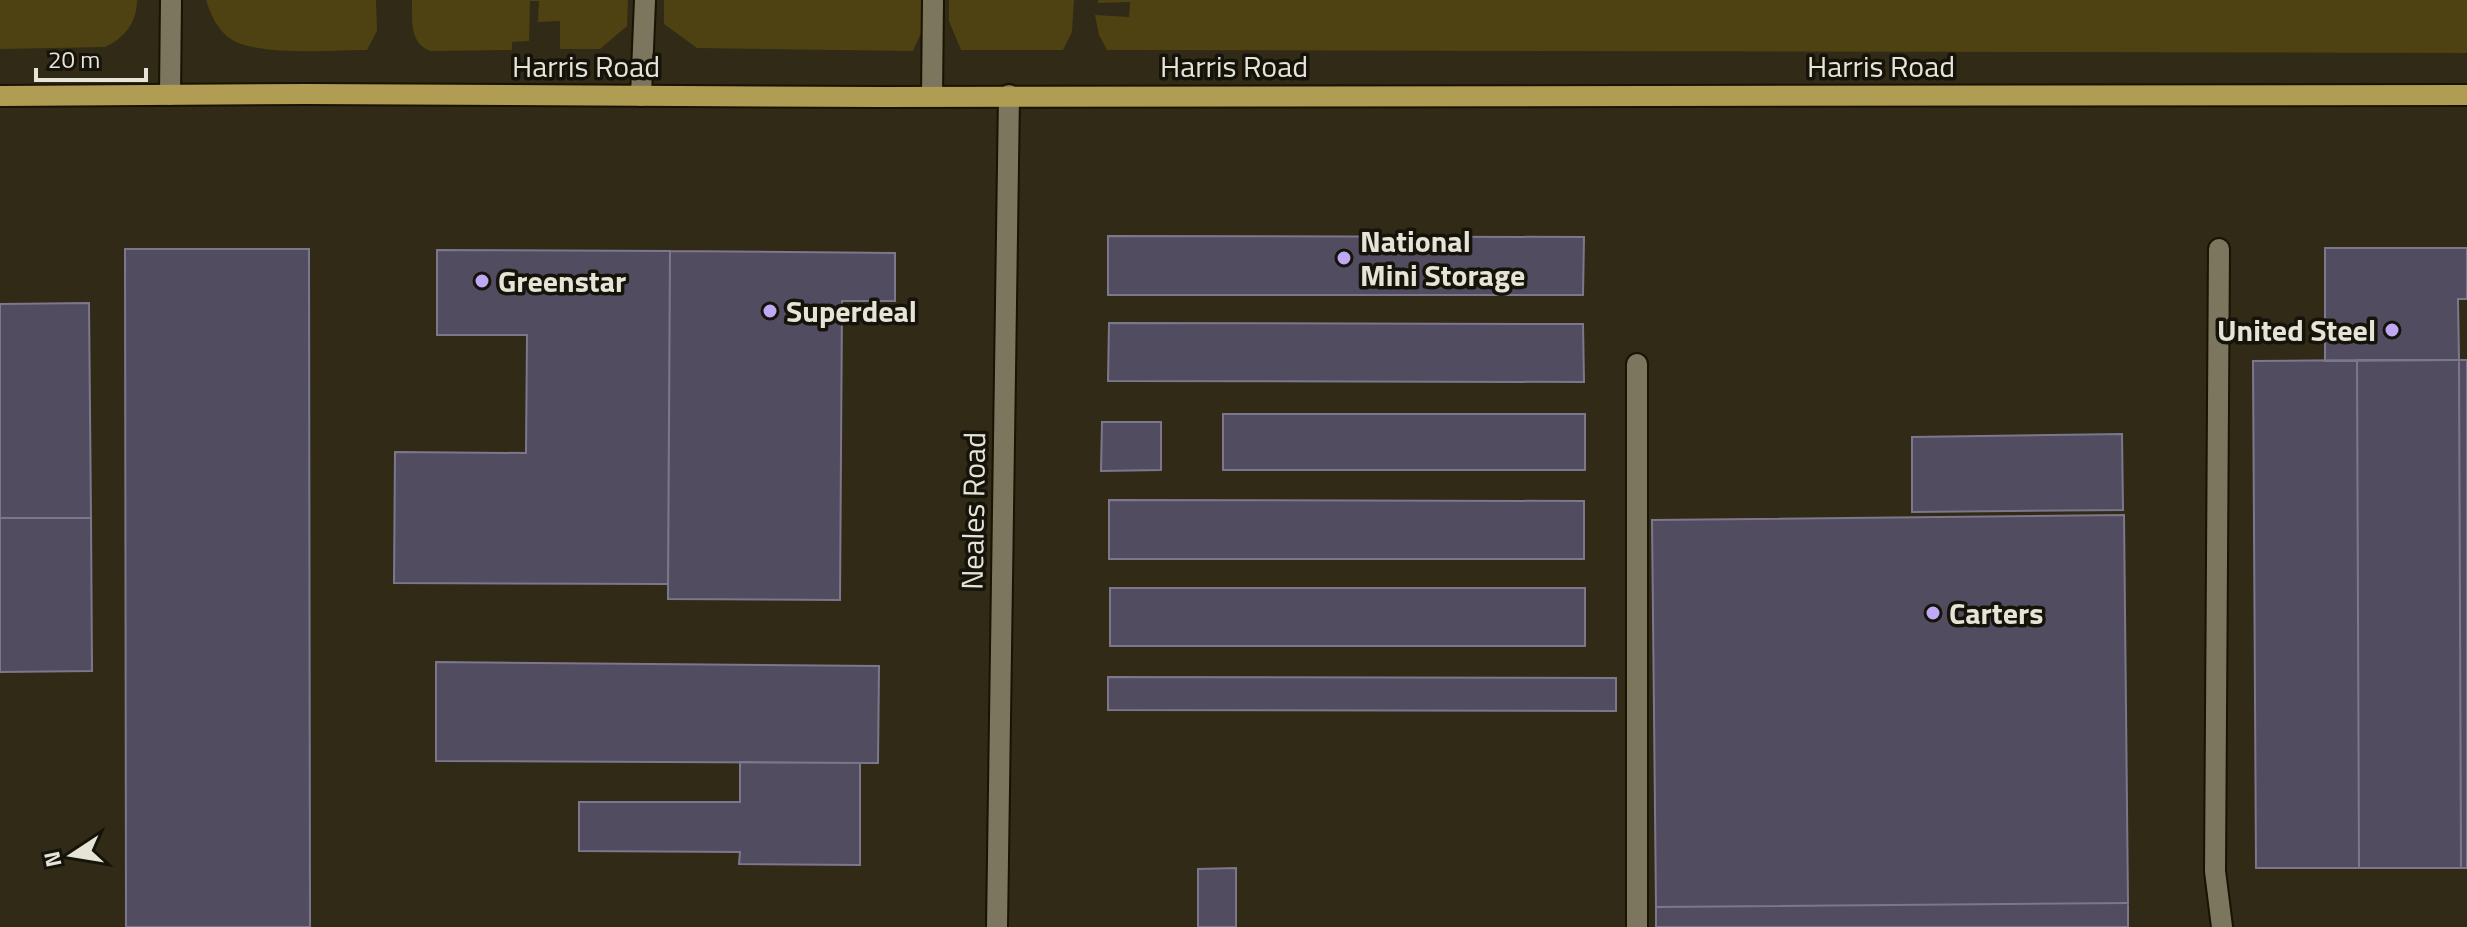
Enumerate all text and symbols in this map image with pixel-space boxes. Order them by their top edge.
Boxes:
scale bar [36,32,146,82]
text: 20 m [48,41,100,77]
street label: Harris Road [512,43,660,89]
street label: Harris Road [1160,43,1308,89]
street label: Harris Road [1807,43,1955,89]
place label: National Mini Storage [1360,218,1525,298]
marker: National Mini Storage [1335,249,1353,267]
place label: Greenstar [498,258,626,304]
marker: Greenstar [473,272,491,290]
place label: Superdeal [786,288,917,334]
marker: Superdeal [761,302,779,320]
place label: United Steel [2217,307,2376,353]
marker: United Steel [2383,321,2401,339]
street label: Neales Road [949,432,997,590]
place label: Carters [1949,590,2043,636]
marker: Carters [1924,604,1942,622]
north arrow [32,815,112,895]
text: N [34,848,71,870]

